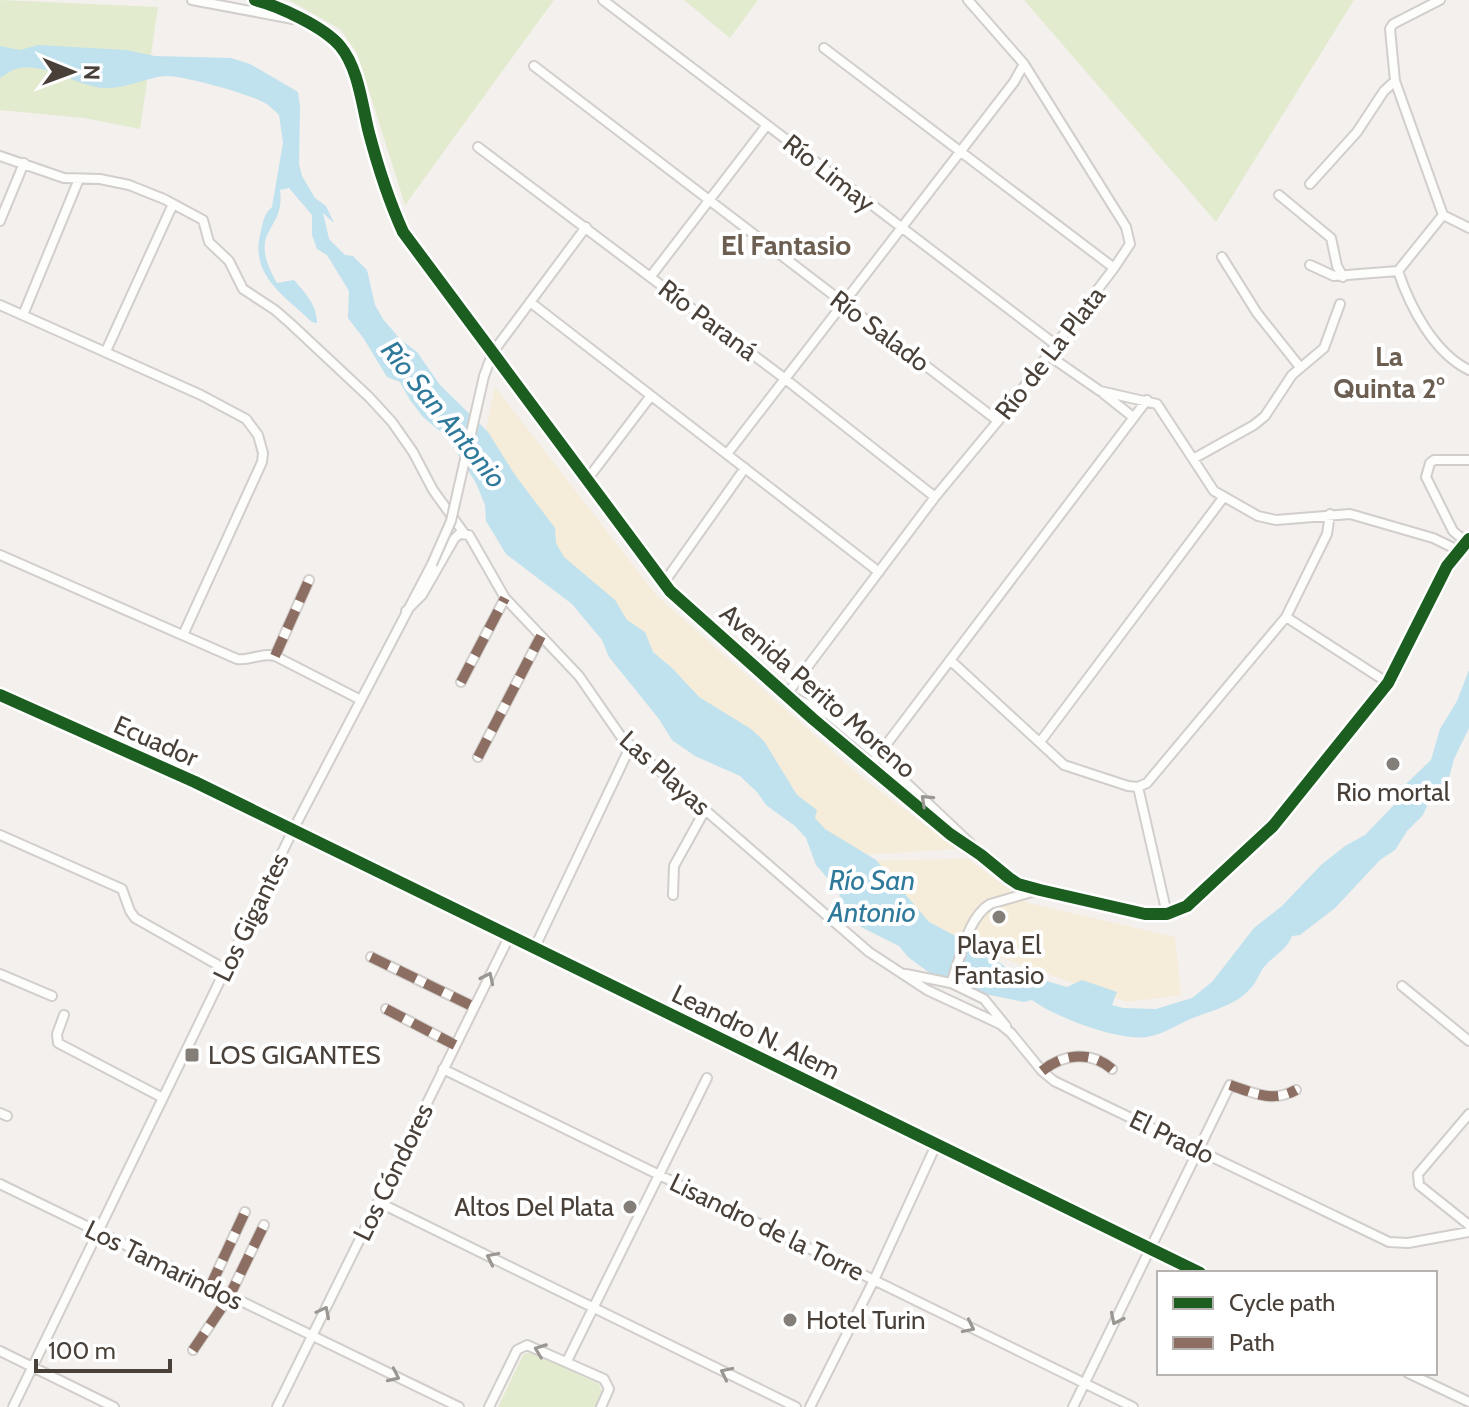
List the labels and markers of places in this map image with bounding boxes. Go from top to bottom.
marker: Rio mortal [1384,755,1402,773]
place label: Rio mortal [1336,776,1450,808]
marker: Playa El Fantasio [990,908,1008,926]
place label: Playa El Fantasio [954,929,1044,991]
place label: LOS GIGANTES [208,1039,381,1071]
marker: LOS GIGANTES [183,1046,201,1064]
place label: Altos Del Plata [454,1191,615,1223]
marker: Altos Del Plata [621,1198,639,1216]
place label: Hotel Turin [806,1304,926,1336]
marker: Hotel Turin [781,1311,799,1329]

